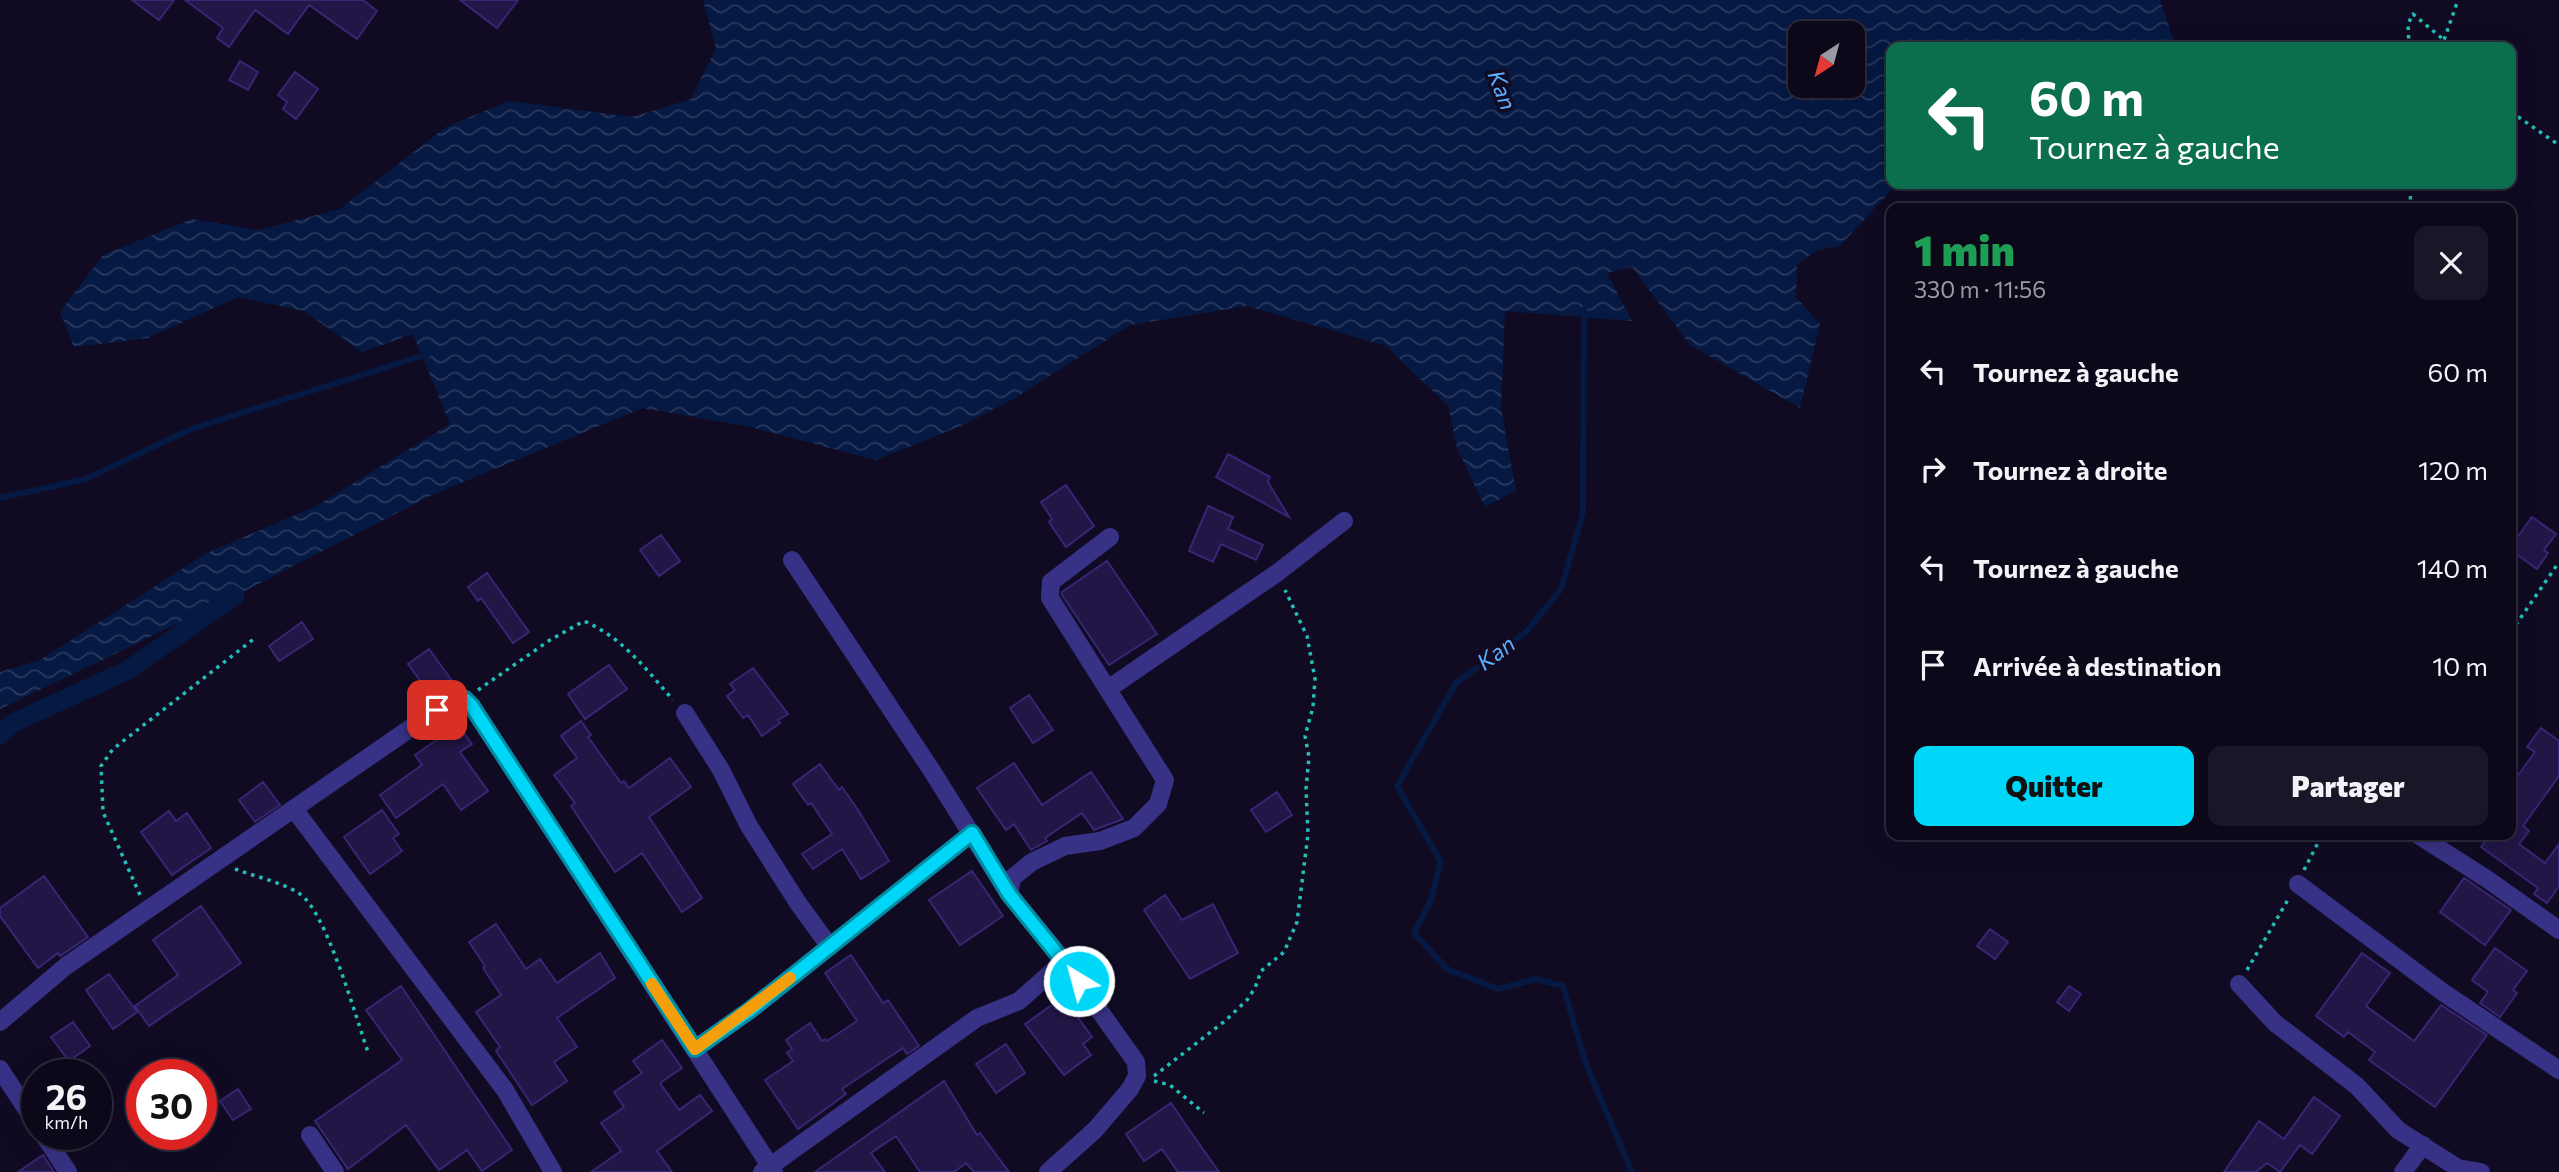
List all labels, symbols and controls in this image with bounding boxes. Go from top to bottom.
north arrow [1788,21,1866,98]
map controls [1788,21,1865,98]
water label: Kan [1483,66,1523,114]
text: 60 m [2029,66,2144,126]
icon: left [1914,70,2005,161]
text: Tournez à gauche [2029,126,2280,166]
text: 1 min [1914,223,2015,275]
button: close [2414,226,2488,300]
text: 330 m · 11:56 [1914,275,2046,303]
icon: left [1914,352,1952,390]
text: Tournez à gauche [1973,356,2179,387]
text: 60 m [2428,356,2488,387]
icon: right [1914,450,1952,488]
text: Tournez à droite [1973,454,2168,485]
text: 120 m [2418,454,2488,485]
icon: left [1914,548,1952,586]
text: Tournez à gauche [1973,552,2179,583]
text: 140 m [2417,552,2488,583]
water label: Kan [1471,629,1520,675]
icon: arrive [1914,646,1952,684]
text: Arrivée à destination [1973,650,2221,681]
text: 10 m [2432,650,2488,681]
pin [407,680,467,740]
icon: arrive [418,691,456,729]
button: Quitter [1914,746,2194,826]
button: Partager [2208,746,2488,826]
position arrow [1042,944,1116,1018]
speed limit sign: 30 [126,1059,217,1150]
text: 26 [46,1074,87,1117]
text: km/h [45,1111,88,1133]

